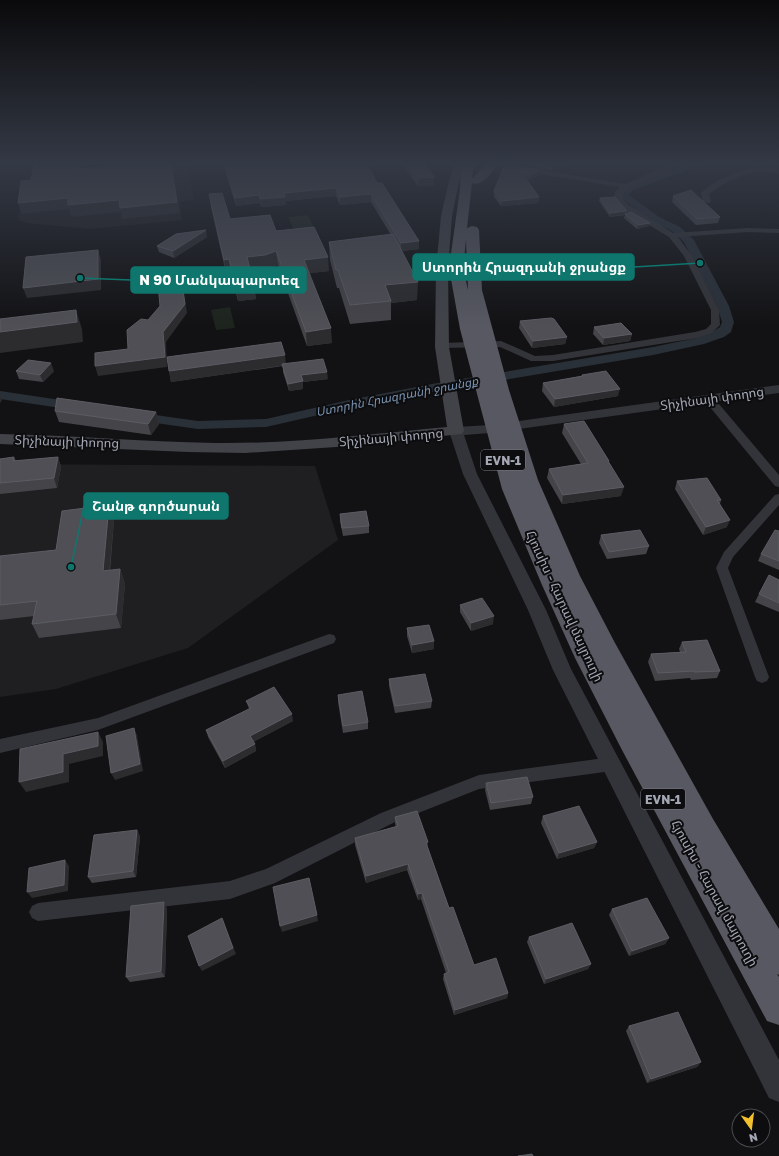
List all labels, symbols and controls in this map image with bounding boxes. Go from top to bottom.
callout: Ստորին Հրազդանի ջրանցք [413,254,634,280]
text: Ստորին Հրազդանի ջրանցք [422,258,626,275]
callout: N 90 Մանկապարտեզ [131,267,306,293]
text: N 90 Մանկապարտեզ [139,271,300,288]
water label: Ստորին Հրազդանի ջրանցք [315,373,480,419]
street label: Տիչինայի փողոց [659,383,765,413]
street label: Տիչինայի փողոց [338,424,444,450]
street label: Տիչինայի փողոց [15,431,119,451]
road number: EVN-1 [481,450,525,470]
callout: Շանթ գործարան [84,493,228,519]
text: Շանթ գործարան [92,497,220,514]
street label: Հյուսիս - Հարավ մայրուղի [523,528,607,684]
road number: EVN-1 [641,789,685,809]
street label: Հյուսիս - Հարավ մայրուղի [668,817,762,969]
north arrow [731,1108,771,1148]
text: N [748,1131,759,1146]

